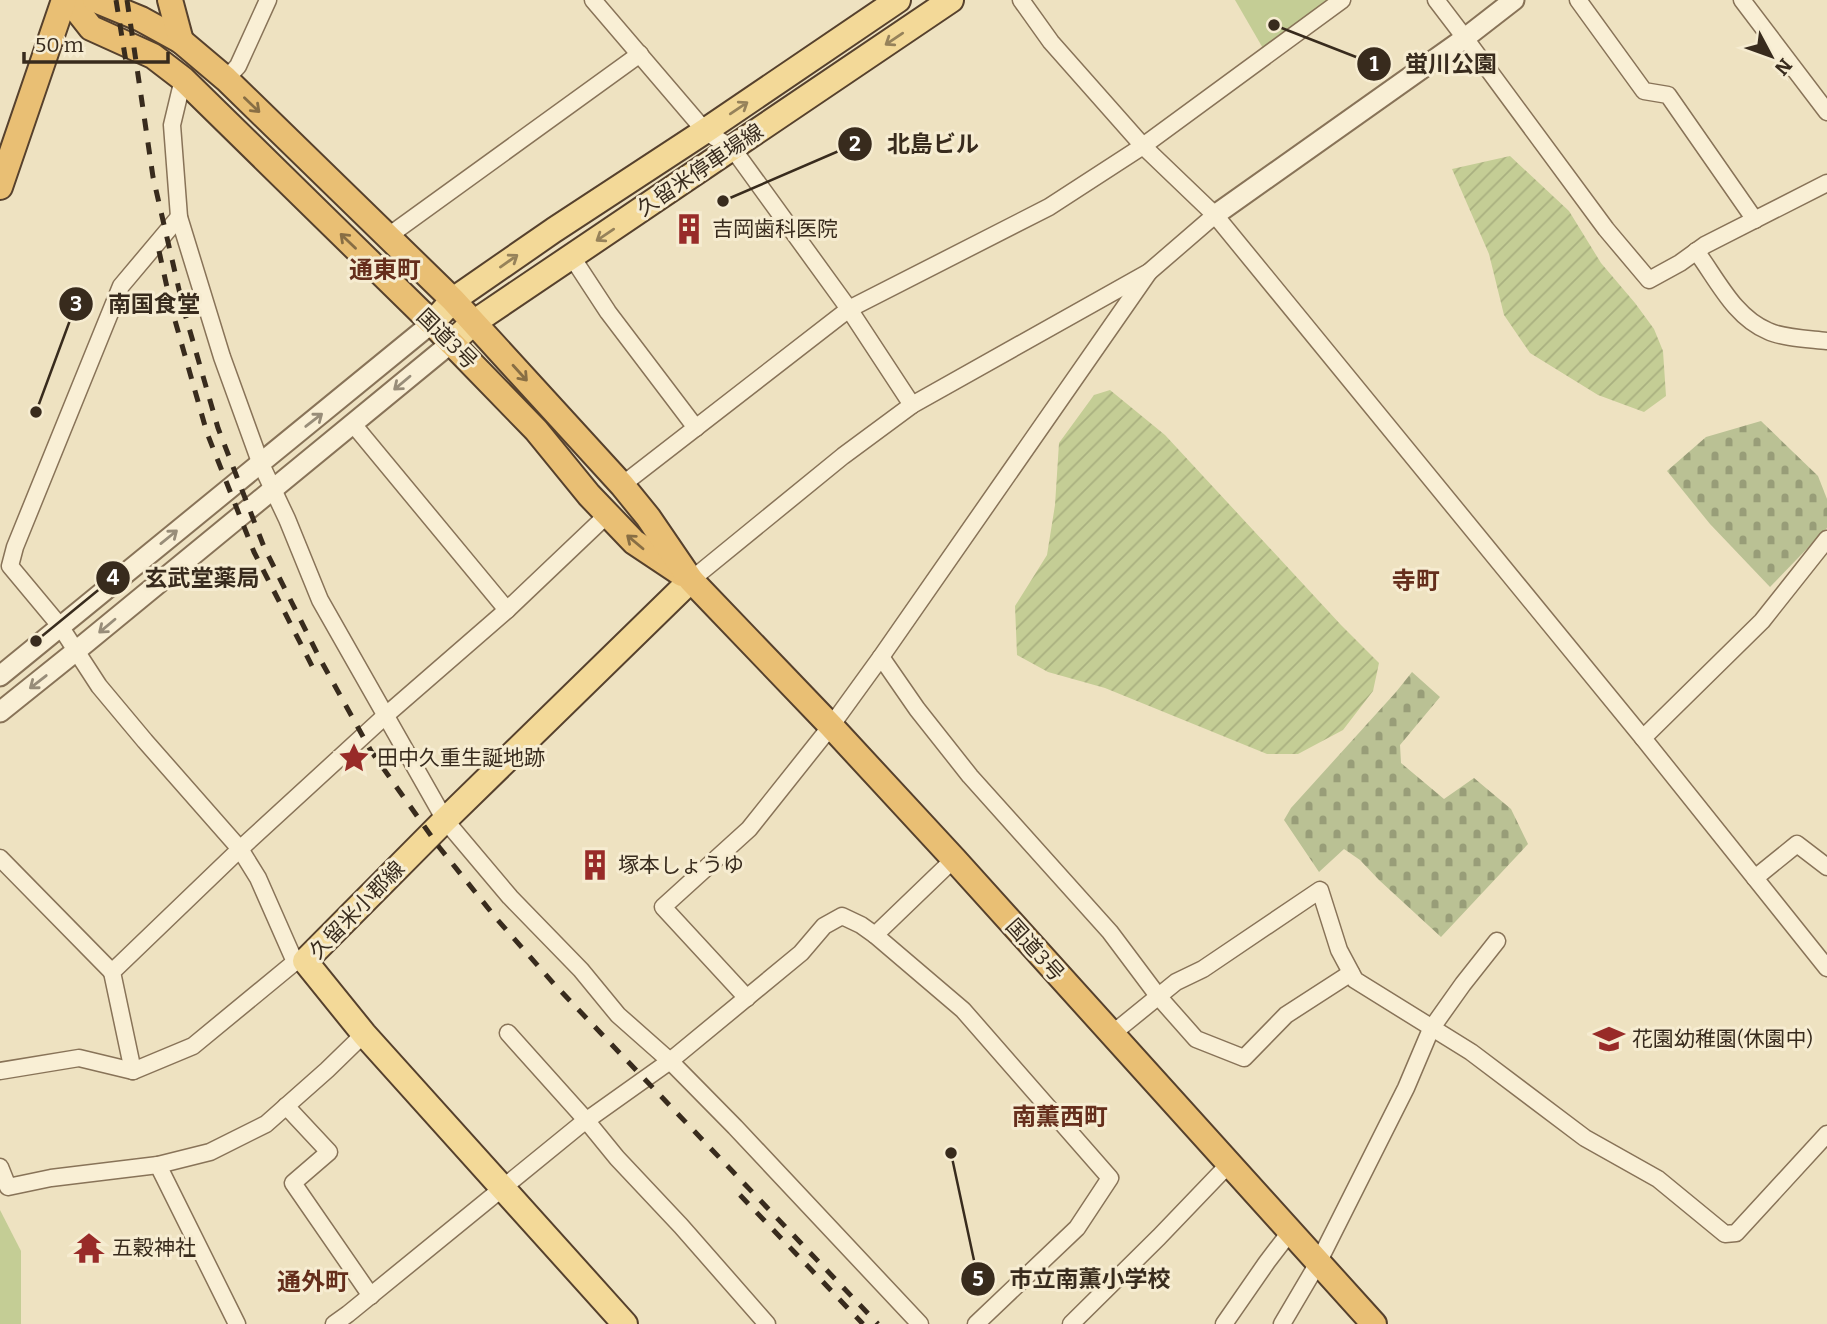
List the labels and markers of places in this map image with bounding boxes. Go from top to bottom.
callout: 蛍川公園 [1356,42,1511,86]
callout: 北島ビル [838,122,993,166]
building icon: 吉岡歯科医院 [672,212,706,246]
place label: 吉岡歯科医院 [712,216,838,242]
callout: 南国食堂 [59,282,214,326]
callout: 玄武堂薬局 [95,556,273,600]
place icon: 田中久重生誕地跡 [337,741,371,775]
place label: 田中久重生誕地跡 [377,745,545,771]
building icon: 塚本しょうゆ [578,848,612,882]
place label: 塚本しょうゆ [618,852,744,878]
school or university icon: 花園幼稚園(休園中) [1592,1022,1626,1056]
place label: 花園幼稚園(休園中) [1632,1026,1813,1052]
temple icon: 五穀神社 [72,1231,106,1265]
place label: 五穀神社 [112,1235,196,1261]
callout: 市立南薫小学校 [961,1257,1185,1301]

